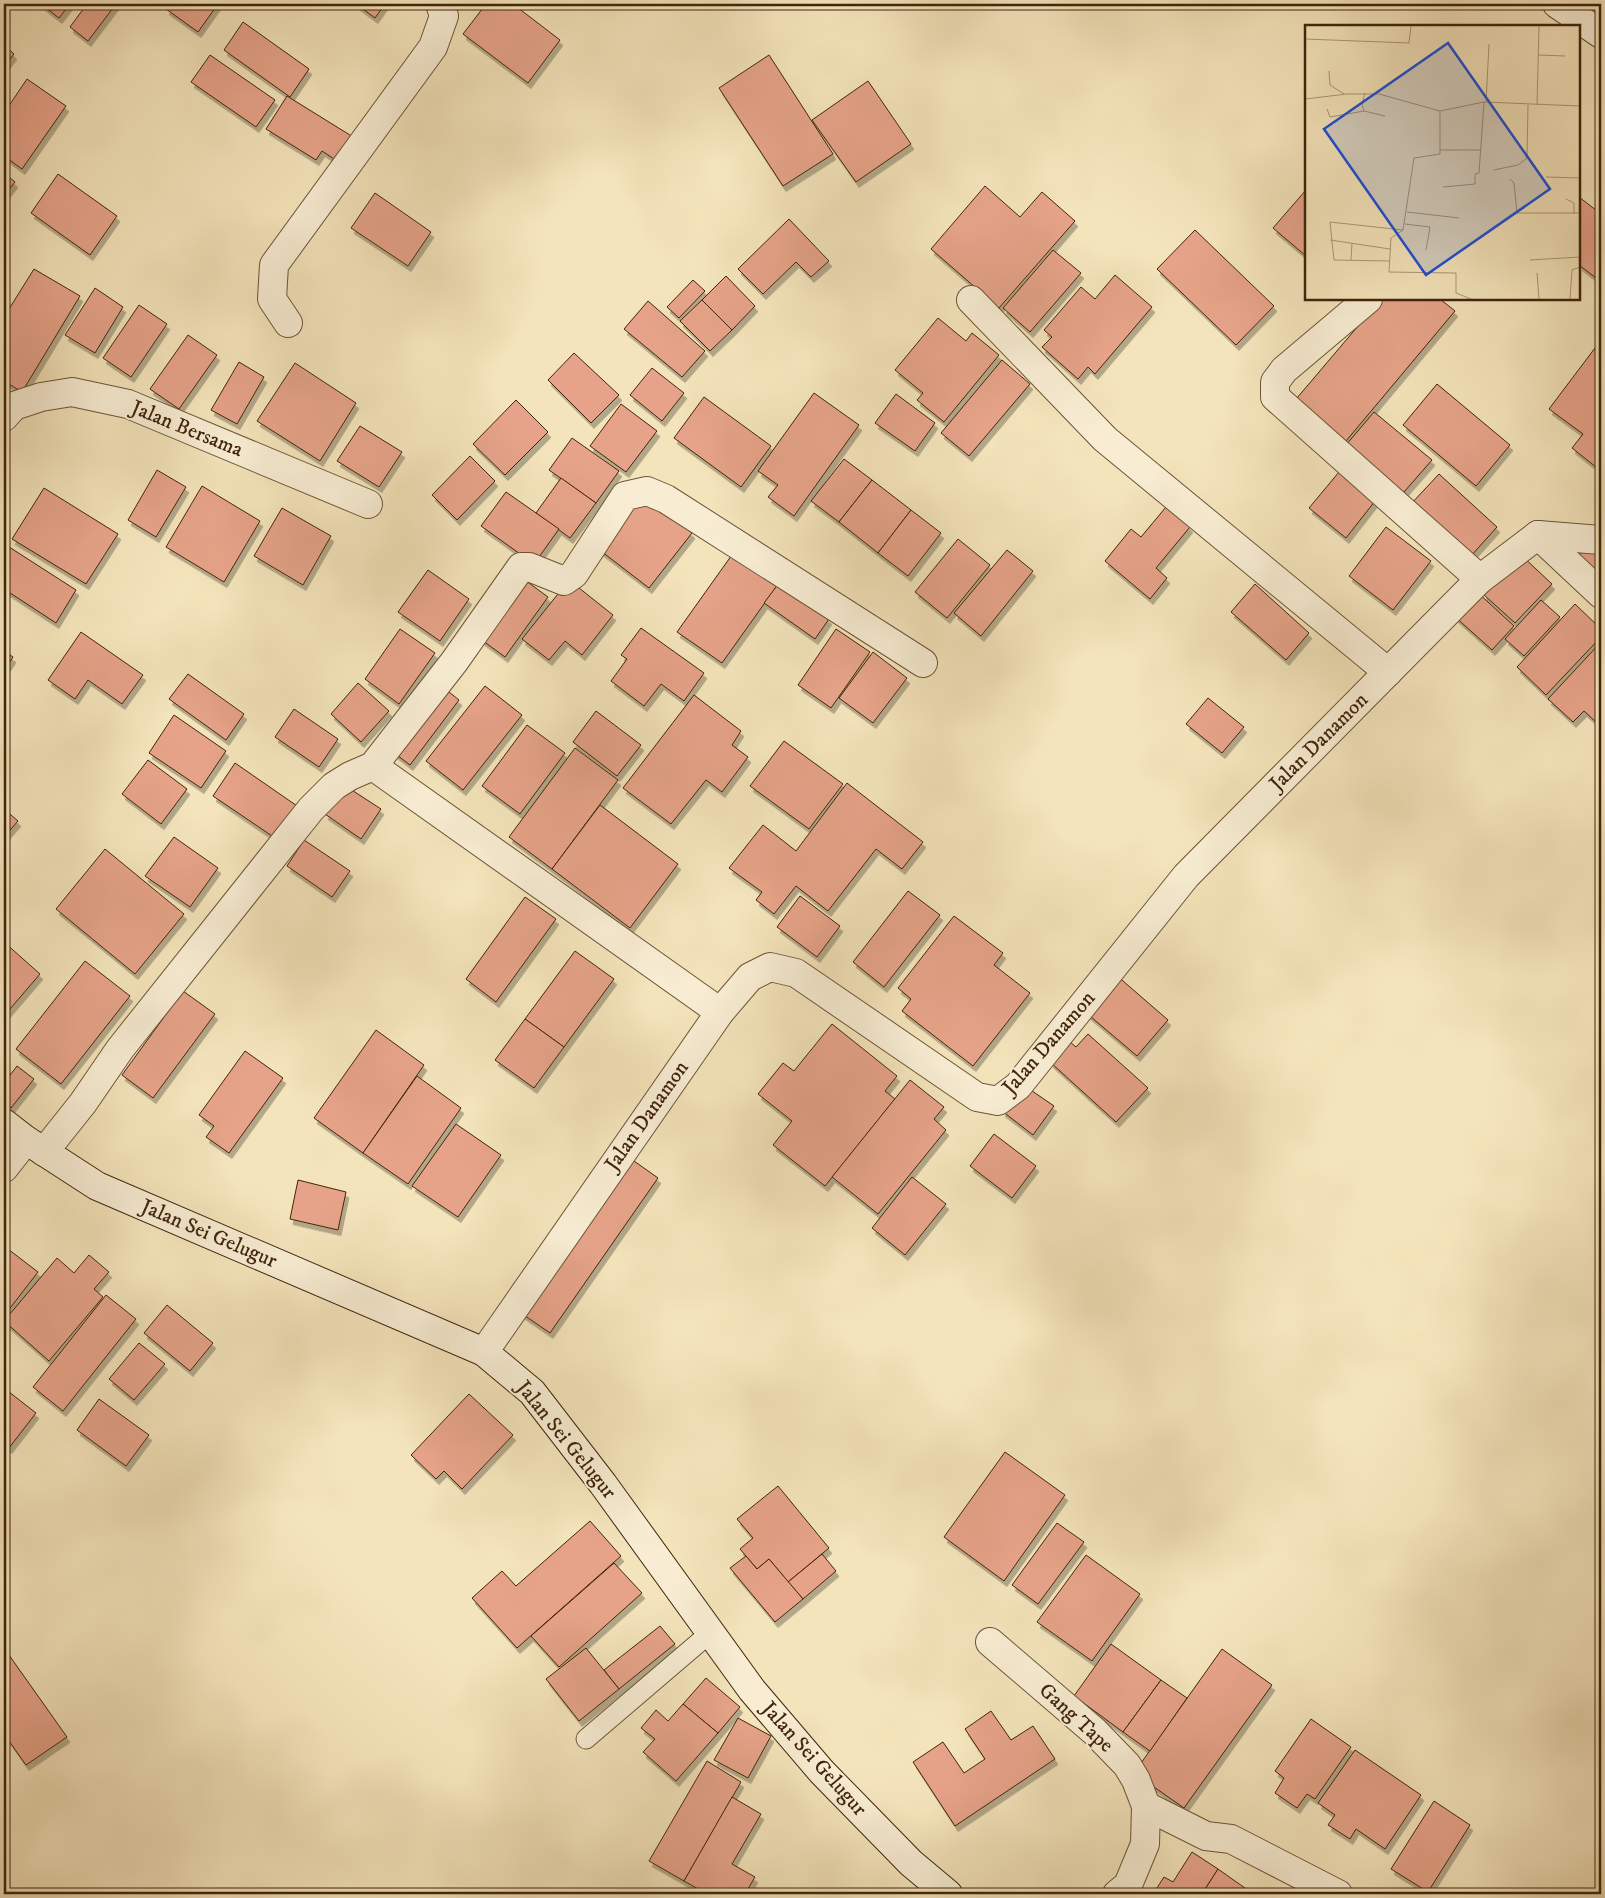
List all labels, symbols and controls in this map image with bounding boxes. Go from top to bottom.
inset map [1305,25,1580,300]
street label: Jalan Bersama [126,394,247,463]
street label: Jalan Danamon [1263,687,1374,798]
street label: Jalan Danamon [996,986,1101,1102]
street label: Jalan Danamon [598,1056,695,1178]
street label: Jalan Sei Gelugur [135,1193,281,1274]
street label: Jalan Sei Gelugur [509,1374,622,1505]
street label: Gang Tape [1033,1678,1119,1758]
street label: Jalan Sei Gelugur [754,1695,872,1822]

